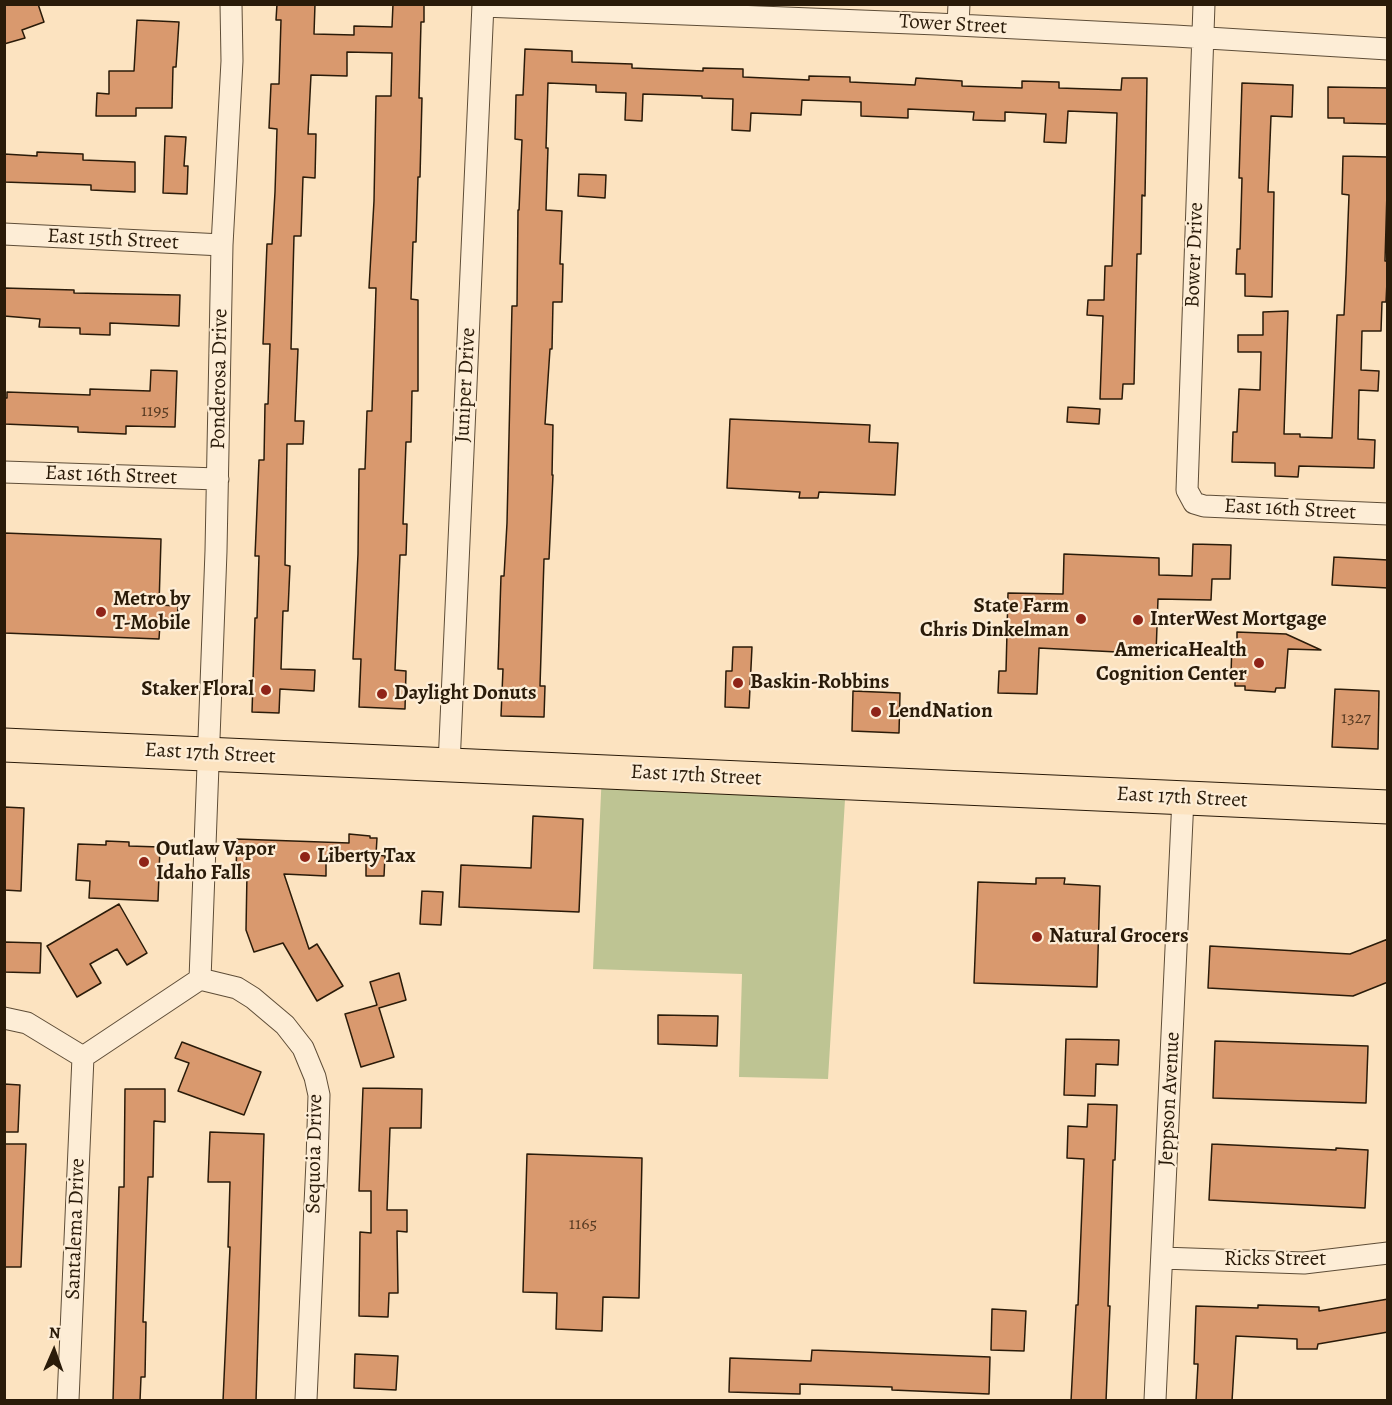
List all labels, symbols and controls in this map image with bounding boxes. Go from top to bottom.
street label: Tower Street [898,10,1008,40]
street label: Bower Drive [1181,202,1209,308]
street label: East 15th Street [47,224,179,256]
street label: Ponderosa Drive [206,308,234,450]
street label: Juniper Drive [450,327,482,443]
house number: 1195 [141,401,169,423]
street label: East 16th Street [45,461,177,491]
street label: East 16th Street [1223,494,1357,526]
place label: Metro by T-Mobile [113,587,191,637]
place label: State Farm Chris Dinkelman [920,594,1069,644]
marker: Metro by T-Mobile [94,605,108,619]
place label: InterWest Mortgage [1150,607,1327,633]
marker: State Farm Chris Dinkelman [1074,612,1088,626]
marker: InterWest Mortgage [1131,613,1145,627]
place label: AmericaHealth Cognition Center [1096,638,1247,688]
marker: AmericaHealth Cognition Center [1252,656,1266,670]
place label: Baskin-Robbins [750,670,889,696]
marker: Baskin-Robbins [731,676,745,690]
place label: Staker Floral [141,677,254,703]
place label: Daylight Donuts [394,681,537,707]
marker: Staker Floral [259,683,273,697]
marker: Daylight Donuts [375,687,389,701]
place label: LendNation [888,699,993,725]
marker: LendNation [869,705,883,719]
house number: 1327 [1341,708,1371,730]
street label: East 17th Street [144,738,276,770]
street label: East 17th Street [630,760,762,792]
street label: East 17th Street [1116,782,1248,814]
place label: Outlaw Vapor Idaho Falls [156,837,276,887]
place label: Liberty Tax [317,844,415,870]
marker: Liberty Tax [298,850,312,864]
marker: Outlaw Vapor Idaho Falls [137,855,151,869]
place label: Natural Grocers [1049,924,1188,950]
marker: Natural Grocers [1030,930,1044,944]
street label: Jeppson Avenue [1154,1031,1186,1167]
street label: Sequoia Drive [301,1094,329,1214]
street label: Santalema Drive [61,1158,91,1300]
house number: 1165 [569,1214,597,1236]
street label: Ricks Street [1224,1247,1326,1273]
north arrow [24,1321,84,1381]
text: N [48,1322,61,1344]

